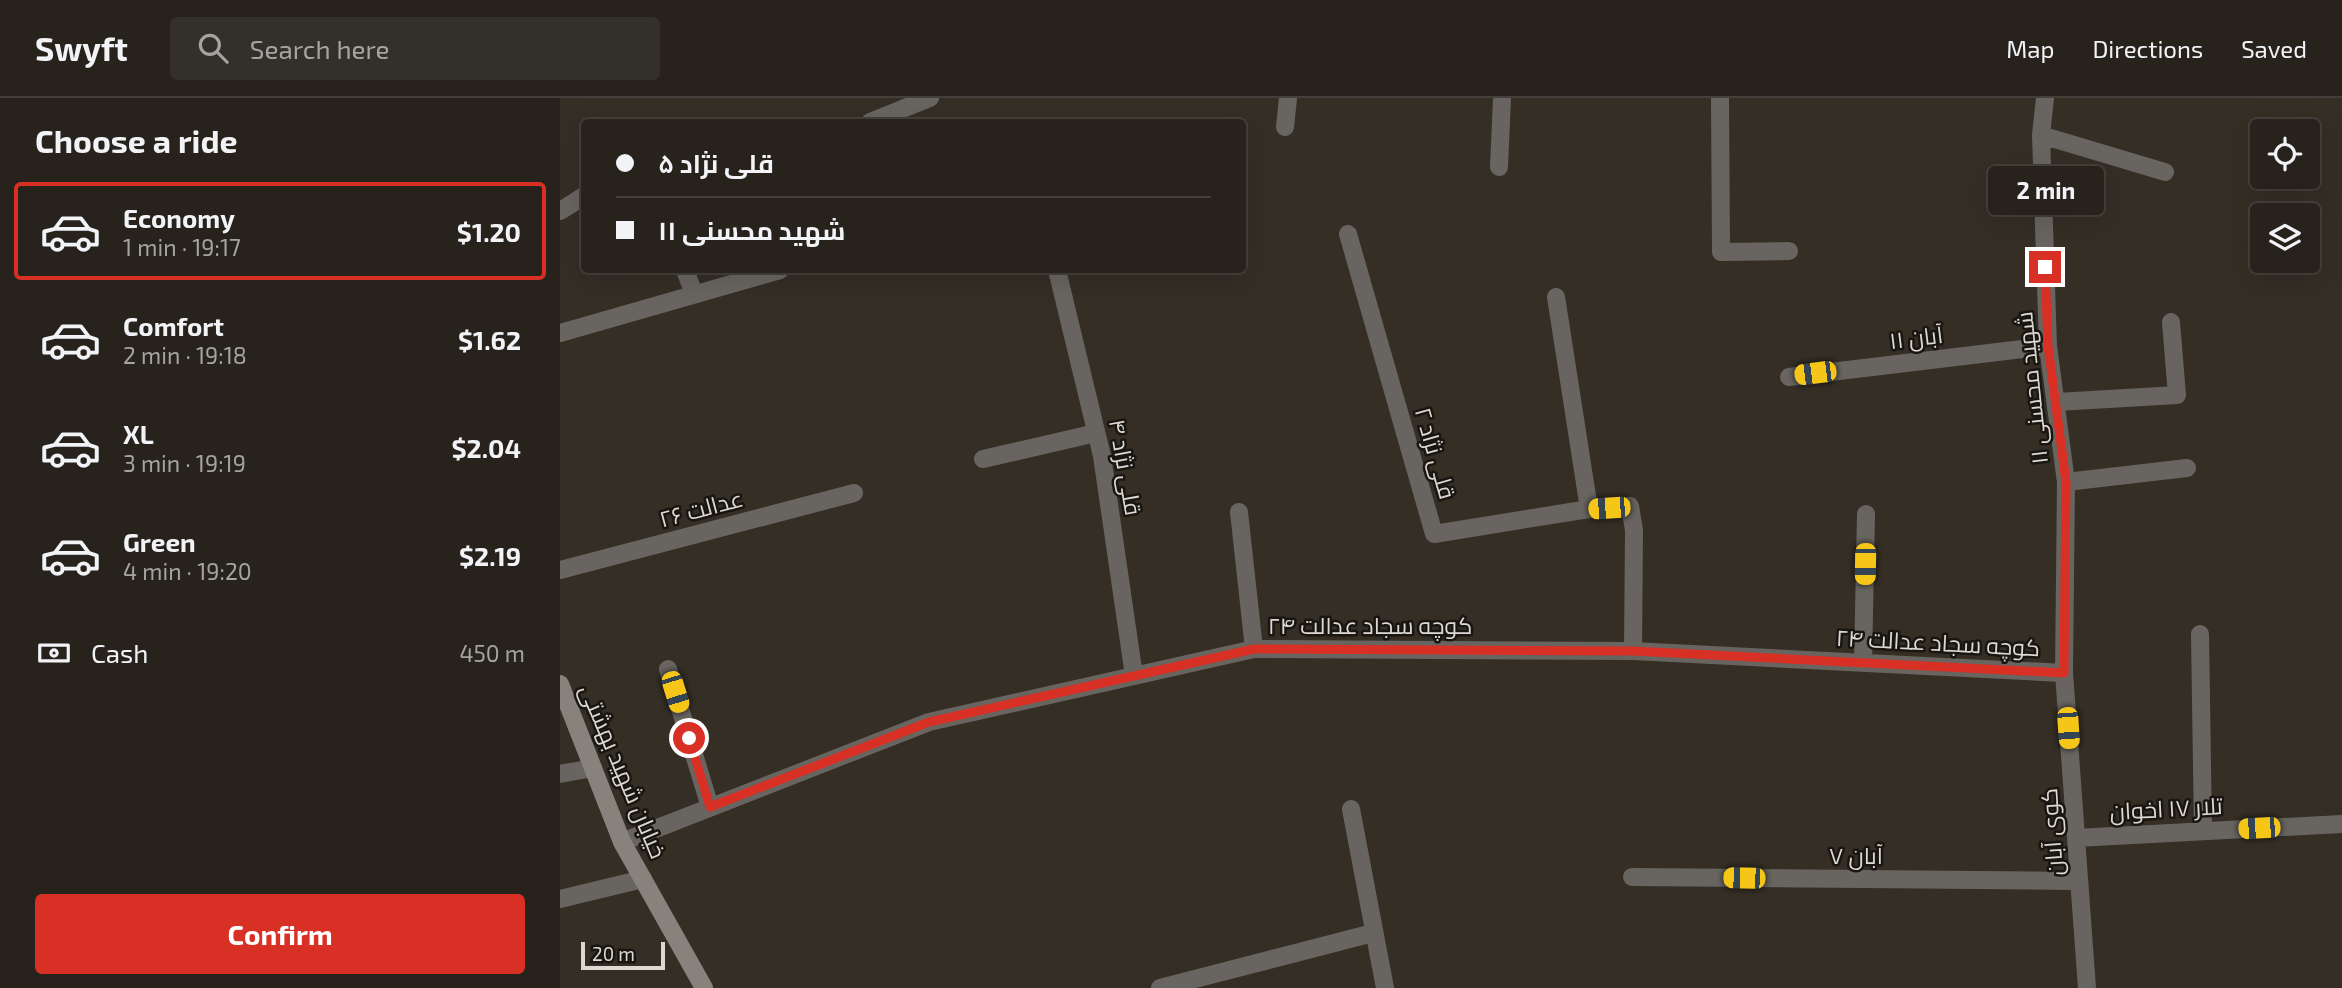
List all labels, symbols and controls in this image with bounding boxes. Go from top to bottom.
search box [170,17,660,80]
text: Swyft [35,28,128,68]
icon: search [194,29,232,67]
text: Search here [250,33,390,64]
text: Map [2006,34,2054,63]
text: Directions [2092,34,2203,63]
text: Saved [2241,34,2307,63]
map controls [2250,119,2320,273]
button: locate [2250,119,2320,189]
text: Choose a ride [35,121,238,159]
text: قلی نژاد ۵ [658,147,774,178]
callout: 2 min [1987,166,2103,214]
text: 2 min [2017,176,2075,204]
icon: car [39,200,102,263]
text: Economy [123,202,235,233]
button: layers [2250,203,2320,273]
text: شهید محسنی ۱۱ [658,214,845,245]
text: $1.20 [457,216,521,247]
text: 1 min · 19:17 [123,233,241,261]
route end [2029,251,2061,283]
icon: car [39,308,102,371]
text: Comfort [123,310,224,341]
street label: شهید محسنی ۱۱ [2009,310,2054,466]
street label: آبان ۱۱ [1888,320,1945,355]
text: $1.62 [458,324,521,355]
text: 2 min · 19:18 [123,341,247,369]
car [1793,360,1838,386]
street label: قلی نژاد ۲ [1409,404,1462,502]
icon: car [39,416,102,479]
street label: قلی نژاد ۴ [1103,417,1148,517]
text: XL [123,418,154,449]
text: $2.04 [452,432,521,463]
text: 3 min · 19:19 [123,449,246,477]
street label: عدالت ۲۶ [656,483,746,533]
car [1588,496,1631,520]
icon: car [39,524,102,587]
text: Green [123,526,196,557]
text: $2.19 [459,540,521,571]
car [1855,543,1876,585]
text: 4 min · 19:20 [123,557,252,585]
street label: کوچه سجاد عدالت ۲۴ [1268,611,1472,641]
street label: کوچه سجاد عدالت ۲۴ [1835,623,2041,663]
icon: cash [35,634,73,672]
text: Cash [91,637,148,668]
text: 450 m [459,639,525,667]
car [659,669,692,715]
street label: خیابان شهید بهشتی [574,680,673,863]
car [2057,706,2080,750]
route start [673,722,705,754]
street label: کوی آبان [2034,787,2069,877]
street label: تلار ۱۷ اخوان [2109,791,2223,826]
car [2238,816,2281,840]
street label: آبان ۷ [1829,841,1883,870]
car [1723,867,1766,889]
button: Confirm [35,894,525,974]
scale bar [581,939,665,971]
text: 20 m [592,942,635,965]

